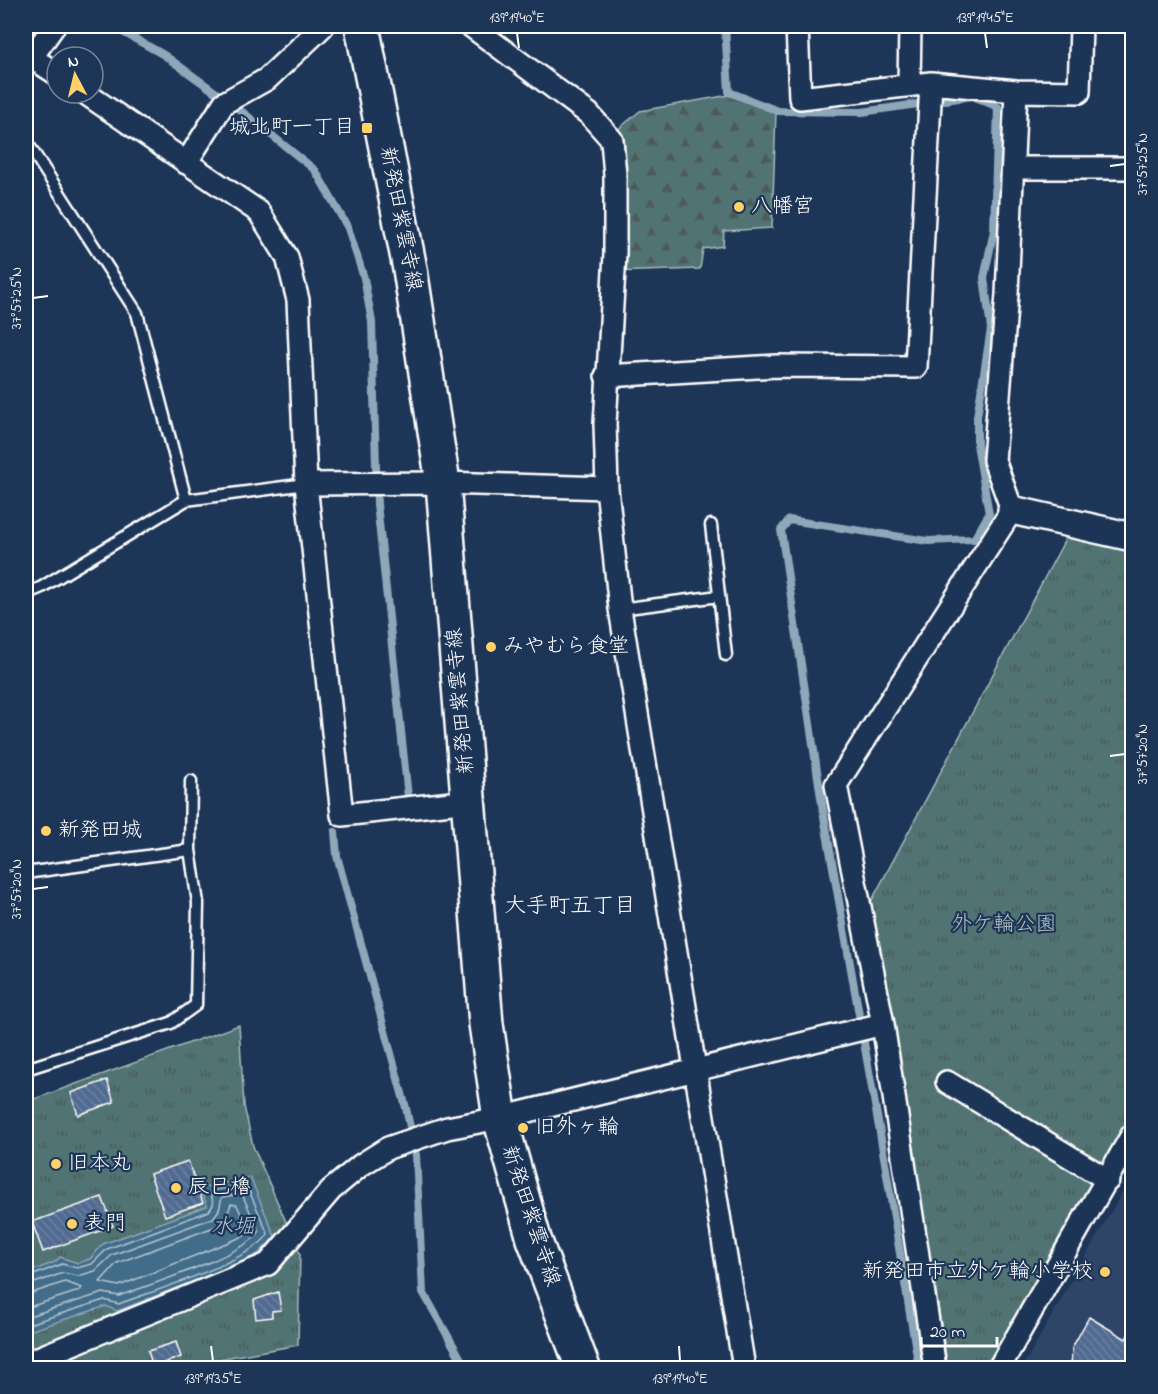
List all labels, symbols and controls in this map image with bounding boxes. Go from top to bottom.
text: 139°19'40"E [489,7,545,29]
text: 139°19'45"E [956,7,1014,29]
north arrow [45,45,105,105]
text: N [67,50,80,75]
place label: 城北町一丁目 [229,113,355,143]
marker: 城北町一丁目 [360,121,374,135]
text: 37°57'25"N [1132,133,1154,195]
street label: 新発田紫雲寺線 [371,144,429,294]
place label: 八幡宮 [751,192,814,222]
marker: 八幡宮 [732,200,746,214]
text: 37°57'25"N [6,267,28,329]
street label: 新発田紫雲寺線 [440,626,482,776]
place label: みやむら食堂 [503,632,629,662]
marker: みやむら食堂 [484,640,498,654]
text: 37°57'20"N [1132,724,1154,784]
place label: 新発田城 [58,816,142,846]
marker: 新発田城 [39,824,53,838]
text: 37°57'20"N [6,859,28,919]
district label: 大手町五丁目 [504,891,636,923]
park label: 外ケ輪公園 [952,910,1057,940]
place label: 旧外ヶ輪 [535,1113,619,1143]
marker: 旧外ヶ輪 [516,1121,530,1135]
street label: 新発田紫雲寺線 [493,1141,567,1291]
place label: 旧本丸 [68,1149,131,1179]
marker: 旧本丸 [49,1157,63,1171]
place label: 辰巳櫓 [188,1173,251,1203]
marker: 辰巳櫓 [169,1181,183,1195]
place label: 表門 [84,1209,126,1239]
water label: 水堀 [211,1212,257,1244]
marker: 表門 [65,1217,79,1231]
place label: 新発田市立外ケ輪小学校 [862,1257,1093,1287]
marker: 新発田市立外ケ輪小学校 [1098,1265,1112,1279]
scale bar [921,1310,998,1348]
text: 20 m [930,1320,965,1346]
text: 139°19'35"E [184,1368,242,1390]
text: 139°19'40"E [652,1368,708,1390]

